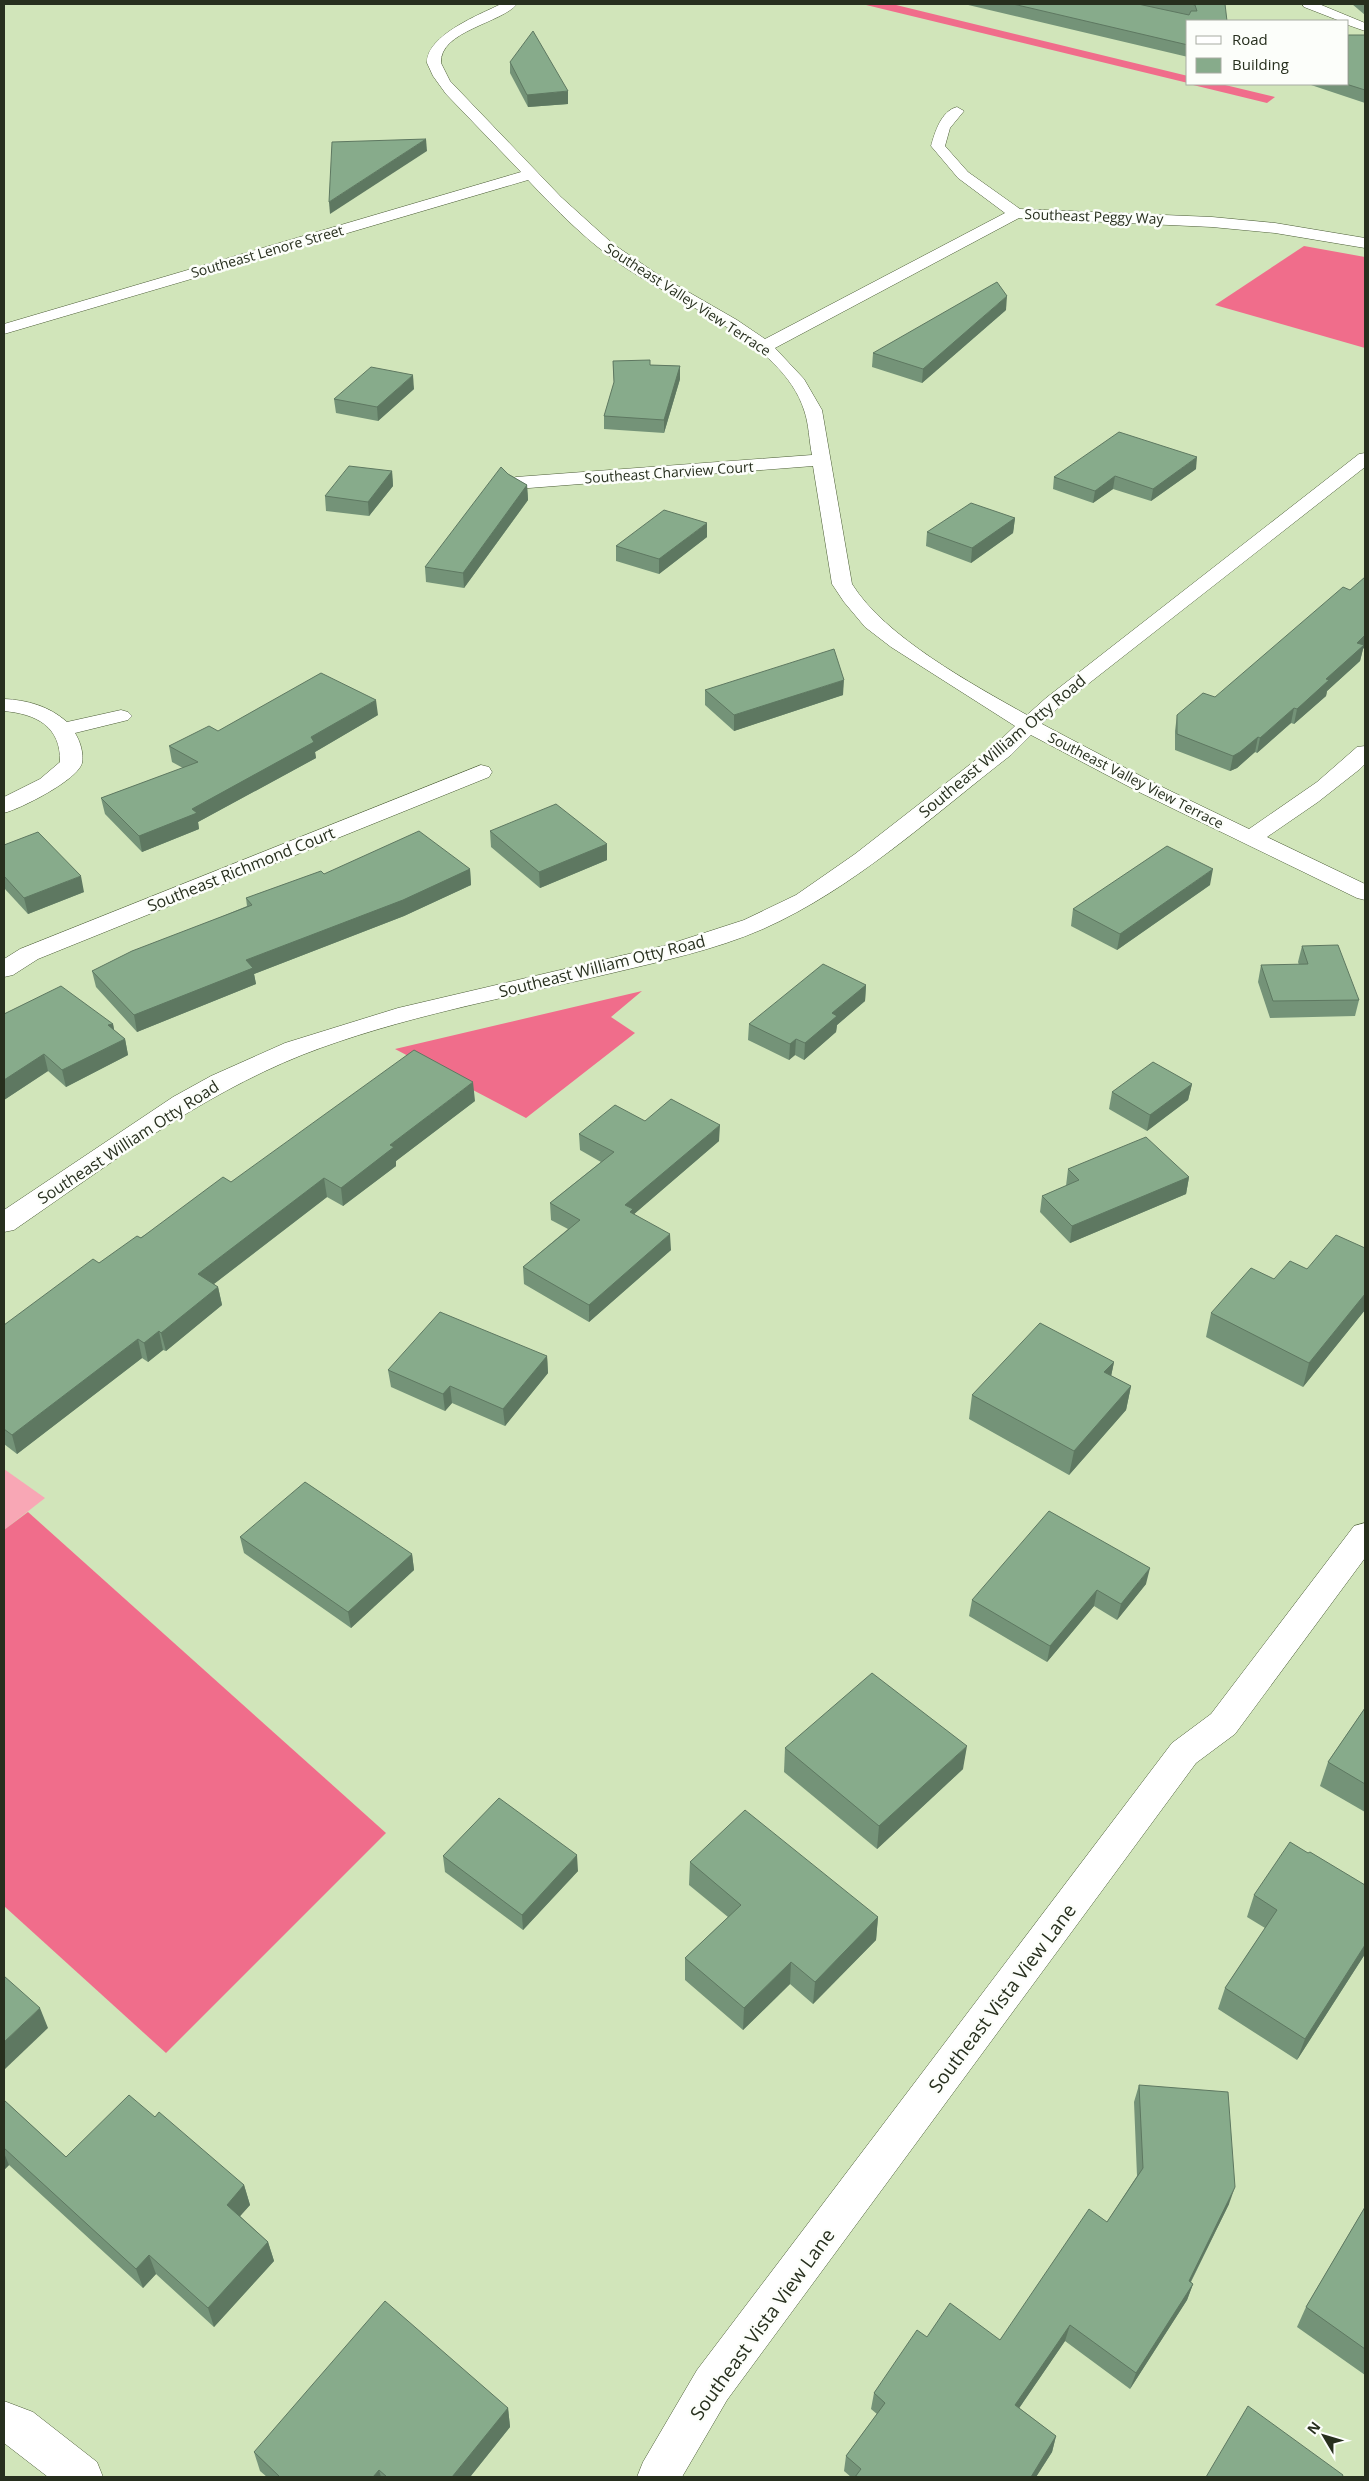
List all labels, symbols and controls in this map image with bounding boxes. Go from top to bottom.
legend [1186,20,1349,85]
text: Road [1232,29,1268,49]
text: Building [1232,54,1289,74]
street label: Southeast Peggy Way [1024,204,1165,228]
street label: Southeast Lenore Street [189,220,345,282]
street label: Southeast Valley View Terrace [601,238,775,360]
street label: Southeast Charview Court [584,457,754,487]
street label: Southeast William Otty Road [914,669,1090,823]
street label: Southeast Valley View Terrace [1045,727,1227,833]
street label: Southeast Richmond Court [144,821,338,917]
street label: Southeast William Otty Road [496,930,708,1002]
street label: Southeast William Otty Road [33,1075,223,1209]
street label: Southeast Vista View Lane [922,1898,1082,2098]
street label: Southeast Vista View Lane [684,2223,840,2425]
north arrow [1299,2411,1349,2461]
text: N [1302,2417,1324,2438]

